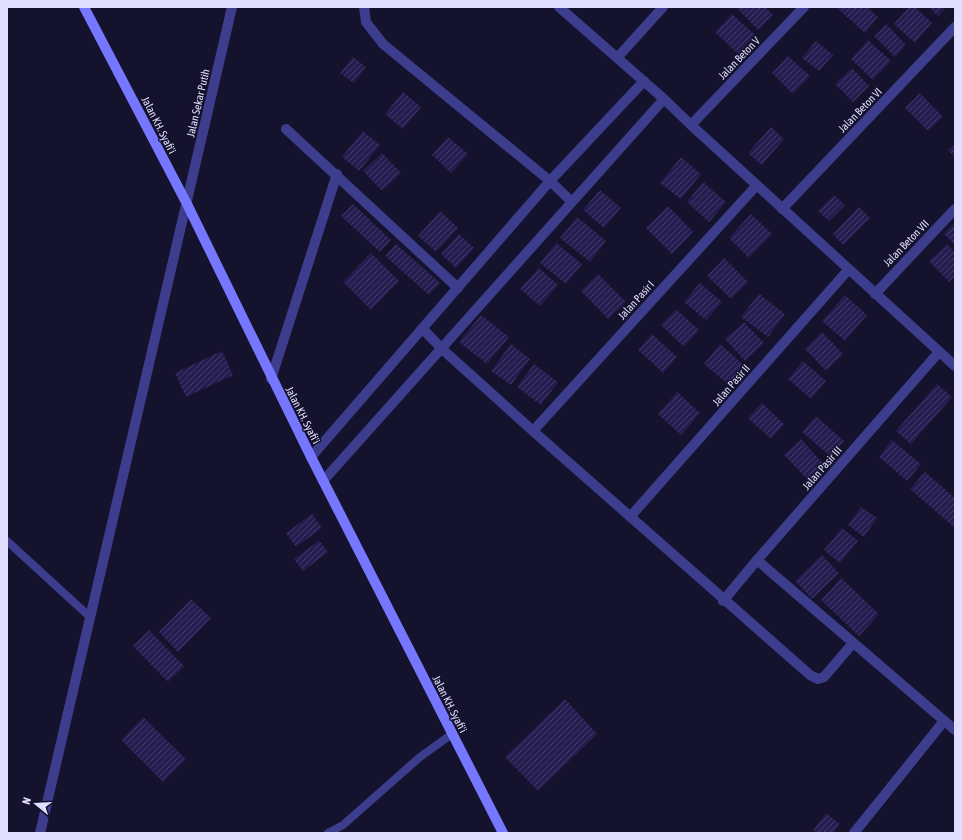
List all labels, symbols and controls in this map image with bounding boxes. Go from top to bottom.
street label: Jalan Beton V [716,34,763,82]
street label: Jalan Sekar Putih [184,68,212,138]
street label: Jalan Beton VI [836,85,884,135]
street label: Jalan KH. Syafi'i [139,94,179,156]
street label: Jalan Beton VII [881,217,931,269]
street label: Jalan Pasir I [616,278,656,322]
street label: Jalan Pasir II [710,362,752,408]
street label: Jalan KH. Syafi'i [283,384,323,446]
street label: Jalan Pasir III [800,444,844,492]
street label: Jalan KH. Syafi'i [430,673,470,735]
north arrow [16,784,56,824]
text: N [20,796,33,806]

